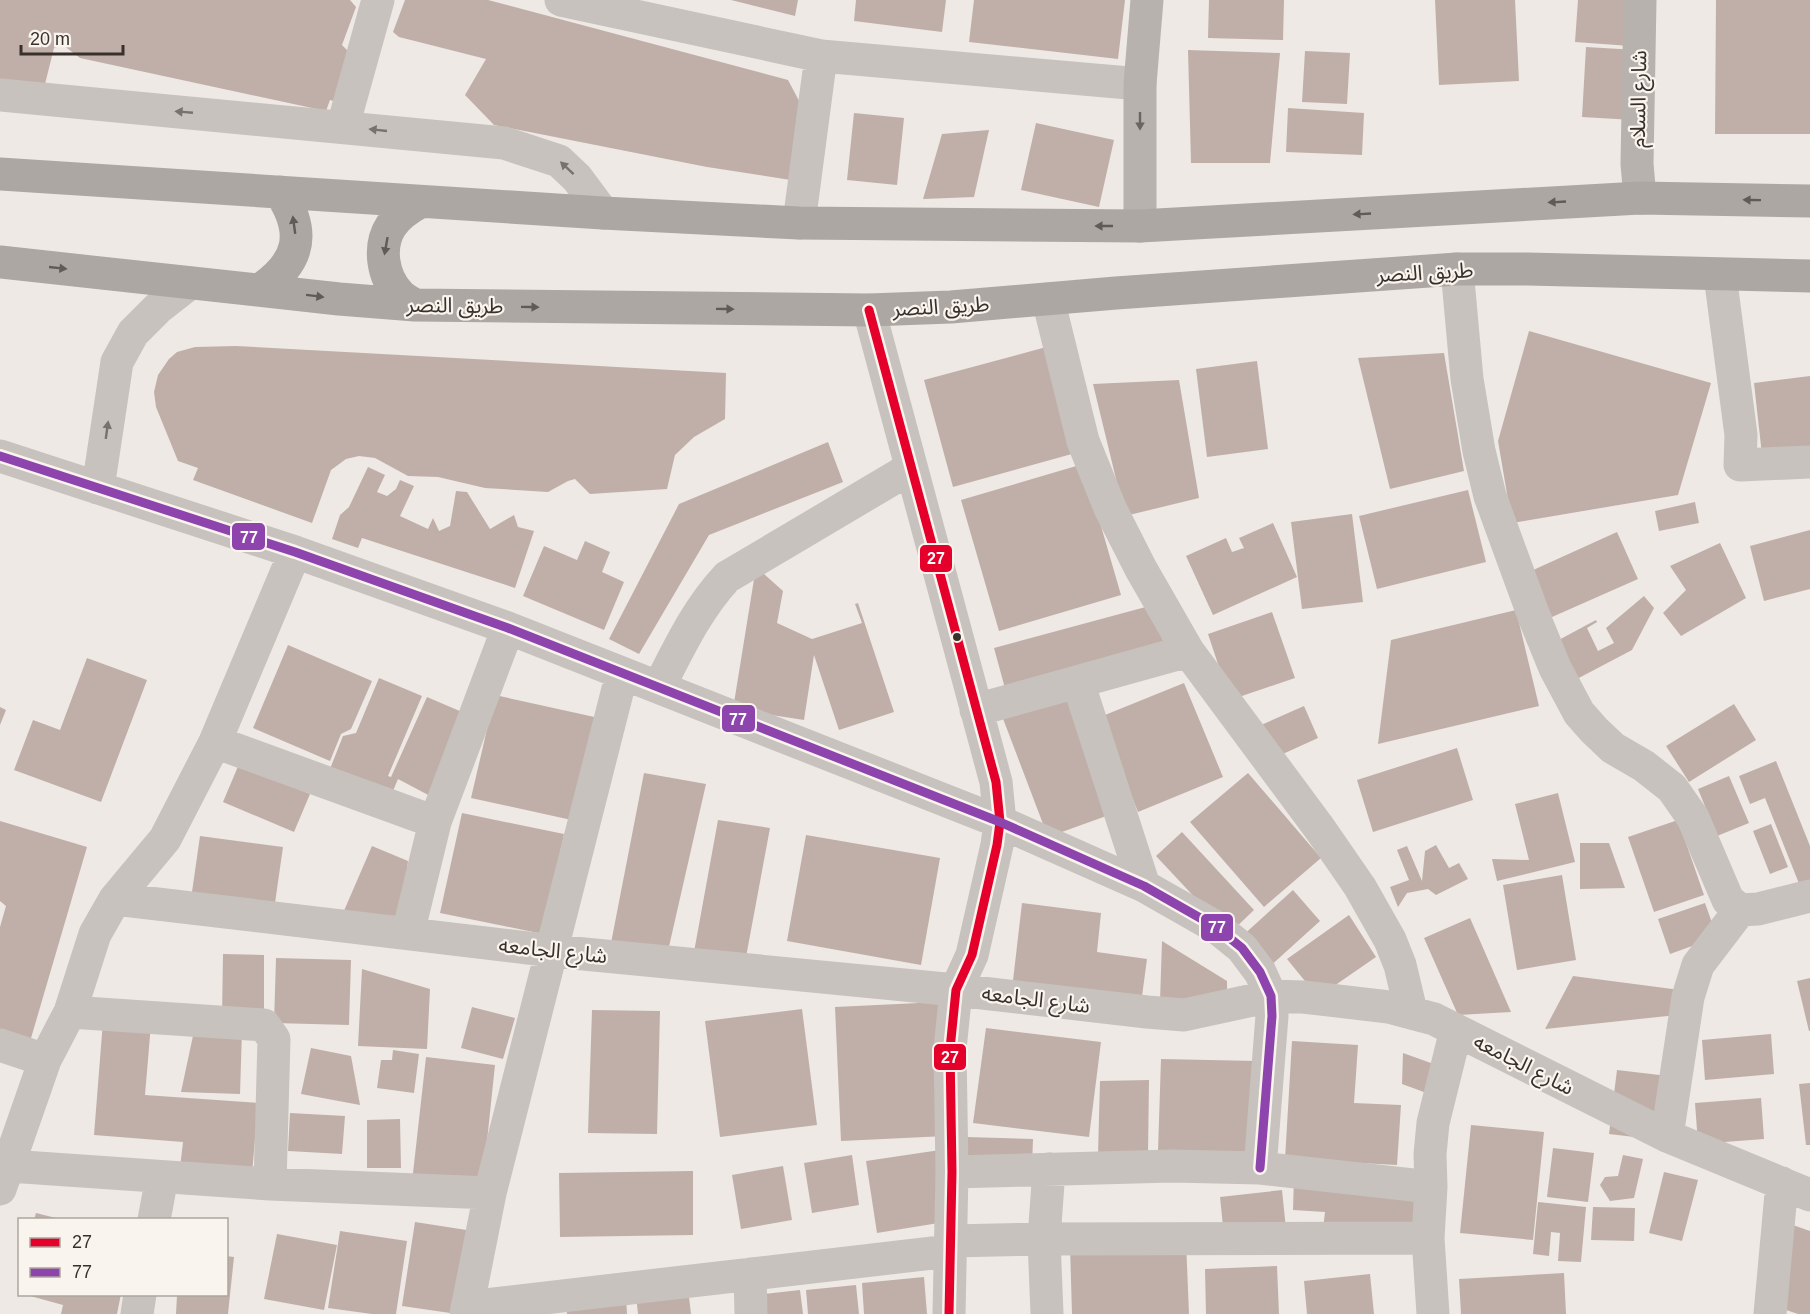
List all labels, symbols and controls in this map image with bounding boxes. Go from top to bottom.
scale bar [21,18,123,56]
text: 20 m [30,29,70,49]
street label: شارع السلام [1626,50,1655,148]
one-way arrow [174,107,193,117]
one-way arrow [1135,112,1145,131]
one-way arrow [369,125,388,135]
one-way arrow [559,161,574,175]
one-way arrow [1742,195,1761,205]
one-way arrow [1547,198,1566,207]
one-way arrow [1352,209,1371,218]
one-way arrow [290,215,299,234]
one-way arrow [1095,221,1114,231]
one-way arrow [381,236,390,255]
street label: طريق النصر [1375,258,1474,288]
one-way arrow [49,263,68,273]
one-way arrow [305,291,324,301]
street label: طريق النصر [891,292,990,322]
street label: طريق النصر [405,293,504,319]
one-way arrow [521,302,540,311]
one-way arrow [716,304,735,314]
one-way arrow [102,421,111,440]
line badge: 77 [231,522,266,551]
text: 77 [240,529,258,546]
line badge: 27 [919,544,953,573]
text: 27 [927,550,945,567]
unlabelled marker [951,631,963,643]
line badge: 77 [721,704,756,733]
text: 77 [729,711,747,728]
line badge: 77 [1200,913,1234,942]
text: 77 [1208,919,1226,936]
street label: شارع الجامعه [497,933,608,971]
street label: شارع الجامعه [980,981,1091,1021]
street label: شارع الجامعه [1468,1029,1578,1103]
line badge: 27 [933,1043,967,1071]
text: 27 [941,1049,959,1066]
legend [18,1218,228,1296]
text: 27 [72,1232,92,1252]
text: 77 [72,1262,92,1282]

